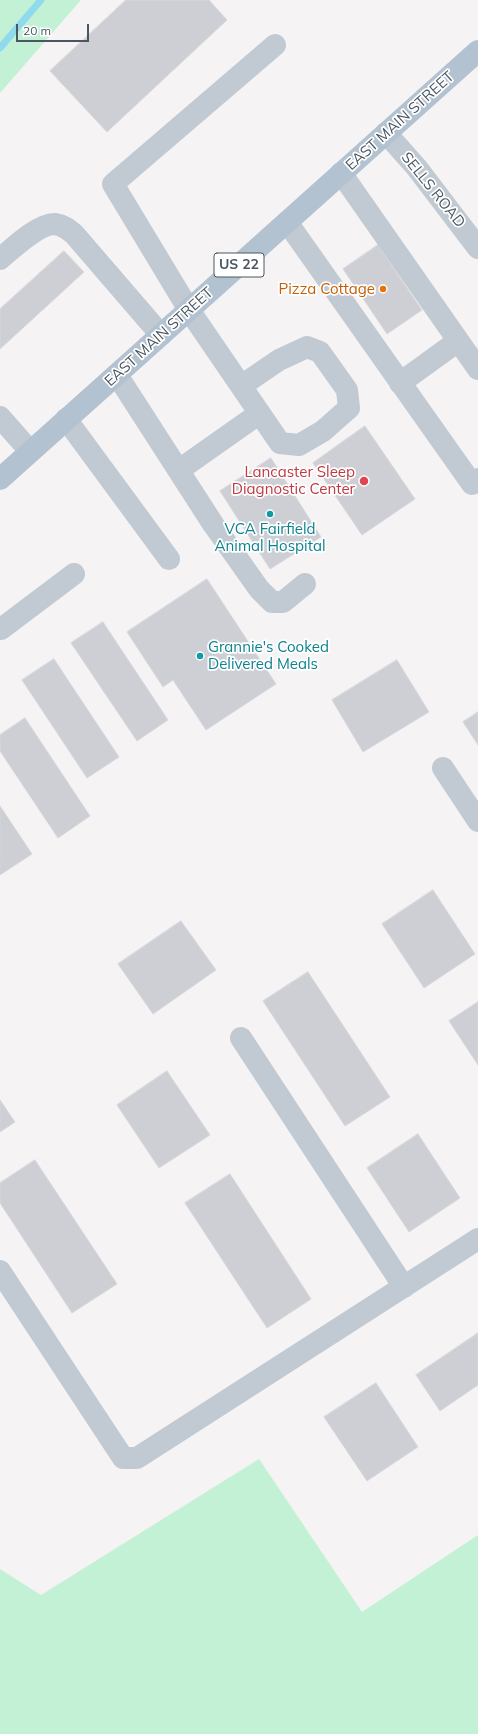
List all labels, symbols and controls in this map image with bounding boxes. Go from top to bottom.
scale bar [18,16,91,42]
text: 20 m [23,23,51,38]
street label: EAST MAIN STREET [342,68,458,174]
street label: SELLS ROAD [397,149,469,231]
road number: US 22 [214,253,264,277]
place label: Pizza Cottage [279,280,375,298]
street label: EAST MAIN STREET [101,284,217,390]
marker: Pizza Cottage [378,284,388,294]
place label: Lancaster Sleep Diagnostic Center [232,463,355,498]
marker: Lancaster Sleep Diagnostic Center [358,475,370,487]
marker: VCA Fairfield Animal Hospital [265,509,275,519]
place label: VCA Fairfield Animal Hospital [215,520,325,555]
place label: Grannie's Cooked Delivered Meals [208,638,329,673]
marker: Grannie's Cooked Delivered Meals [195,651,205,661]

